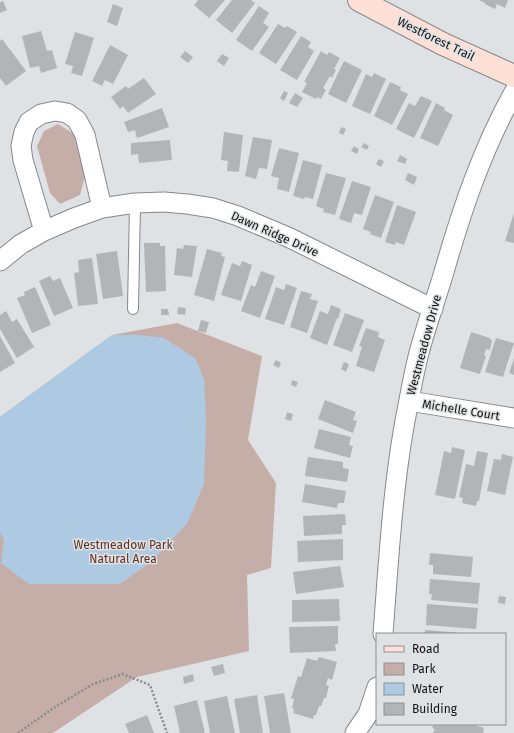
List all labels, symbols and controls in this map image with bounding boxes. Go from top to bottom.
street label: Westforest Trail [395,14,478,64]
street label: Dawn Ridge Drive [229,208,321,260]
street label: Westmeadow Drive [404,293,444,397]
street label: Michelle Court [421,397,501,423]
park label: Westmeadow Park Natural Area [73,538,173,566]
legend [376,633,506,725]
text: Road [412,642,440,656]
text: Park [412,662,436,676]
text: Water [412,682,444,696]
text: Building [412,702,458,716]

